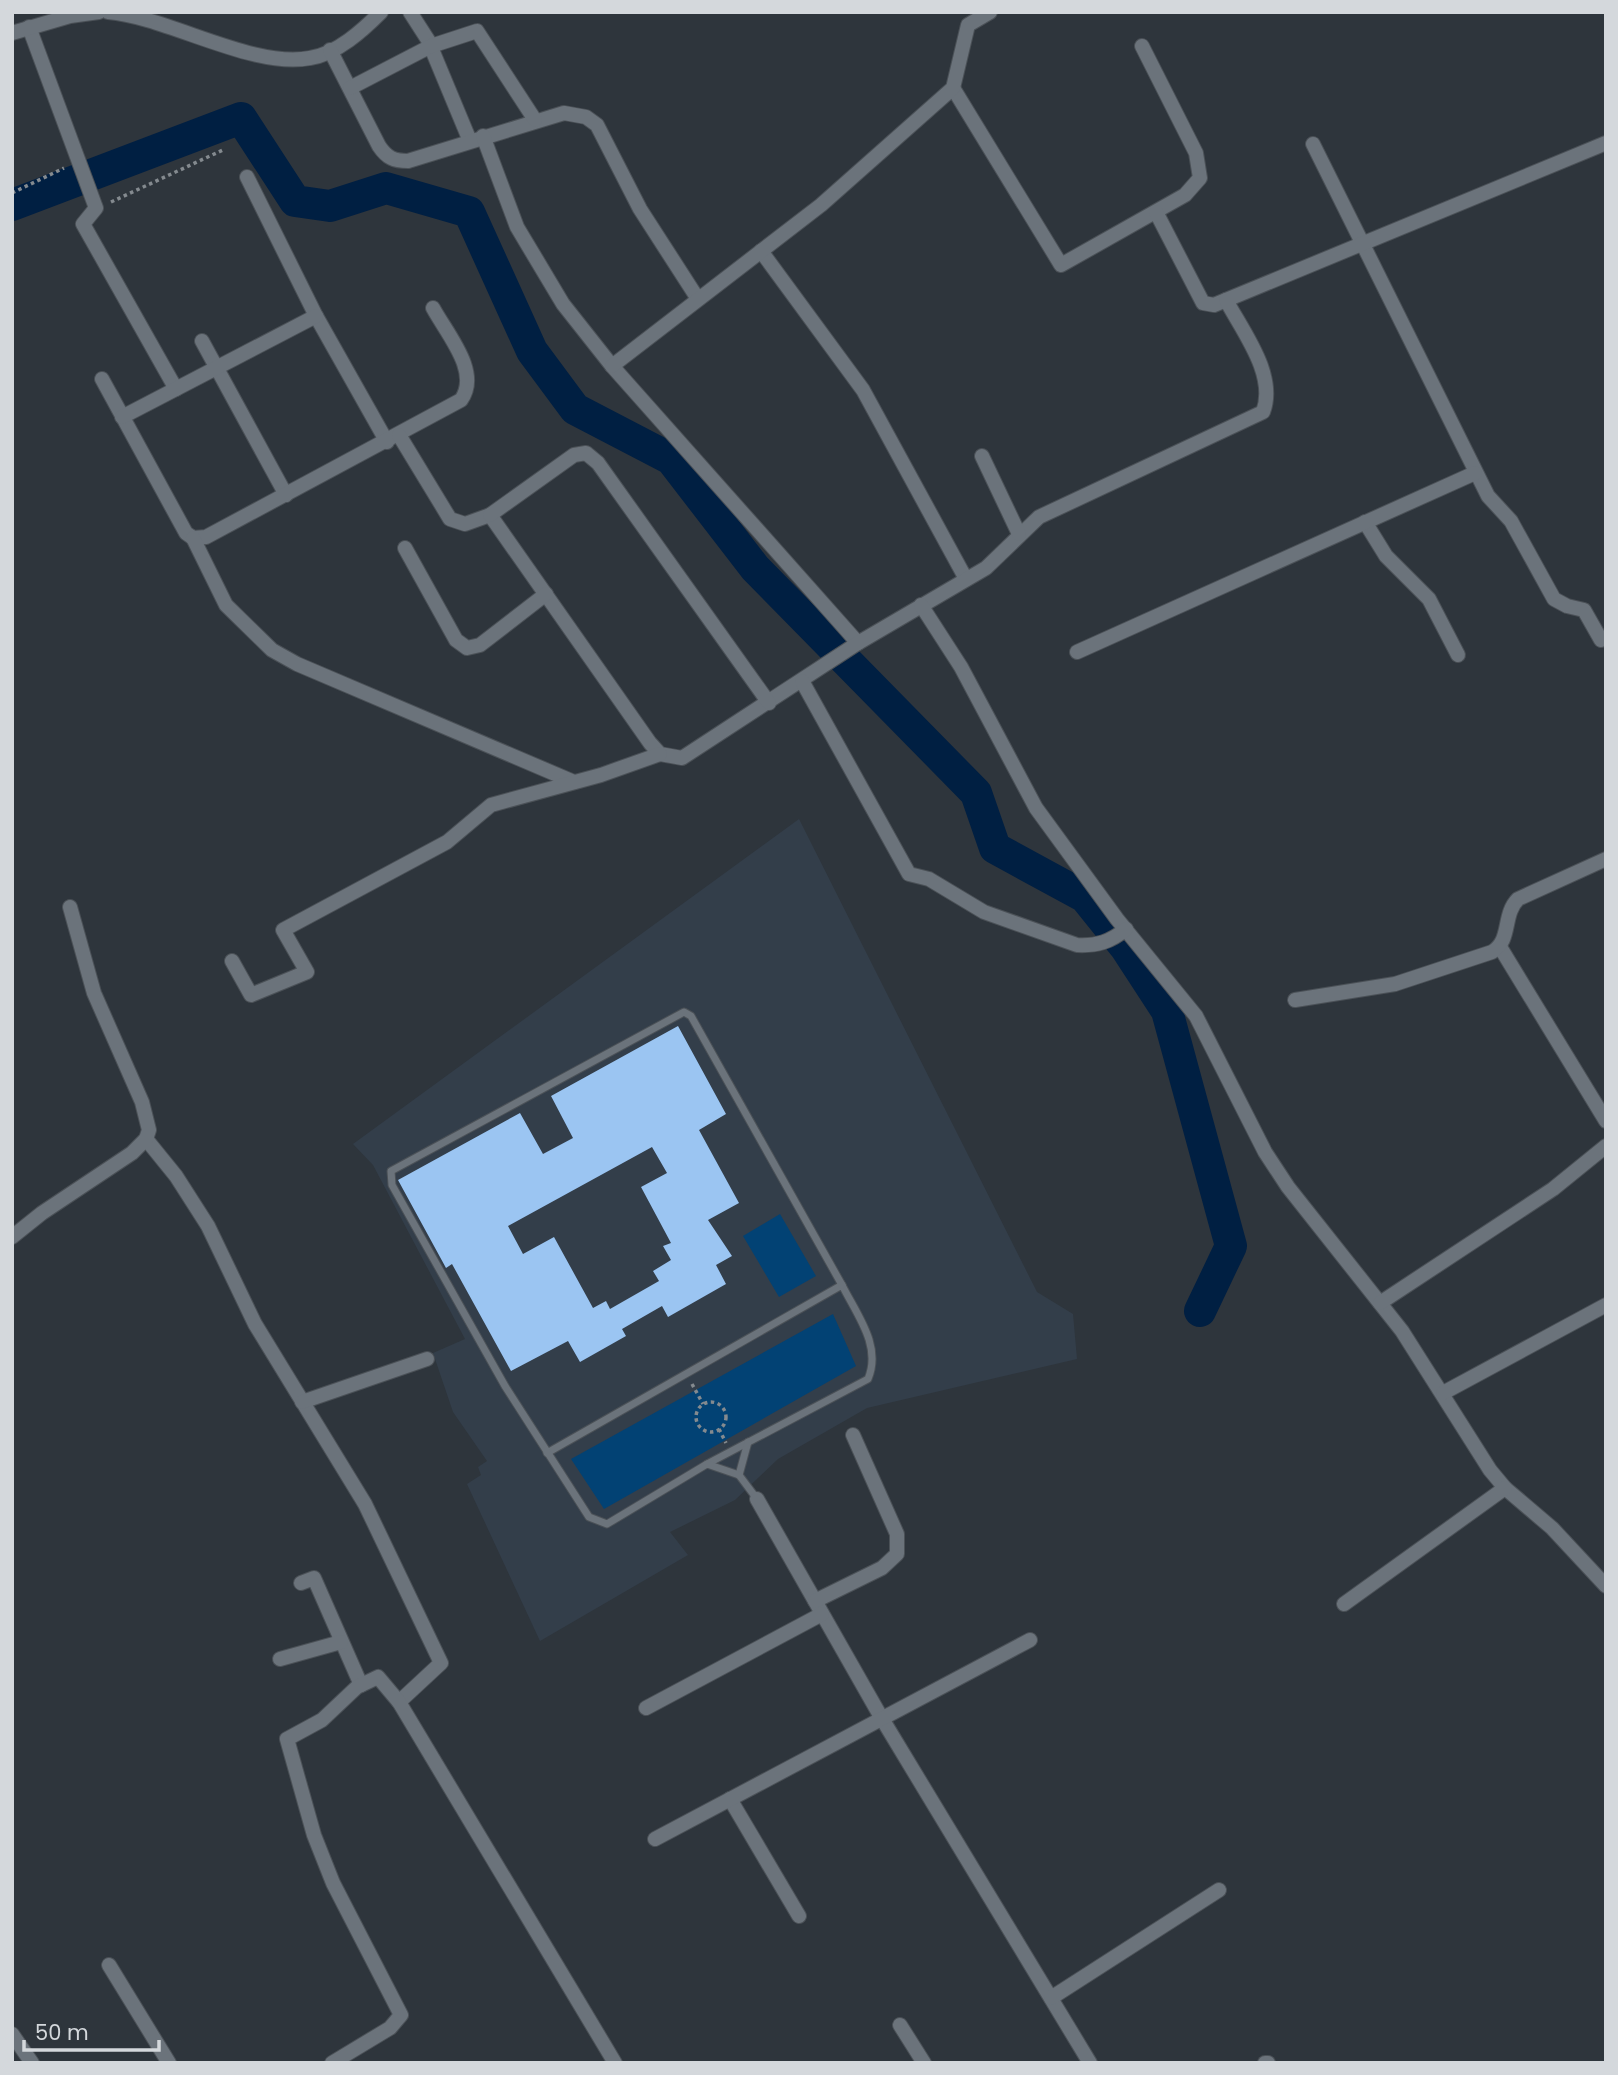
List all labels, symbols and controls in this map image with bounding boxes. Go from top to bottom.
scale bar [24,2008,159,2052]
text: 50 m [35,2018,89,2047]

